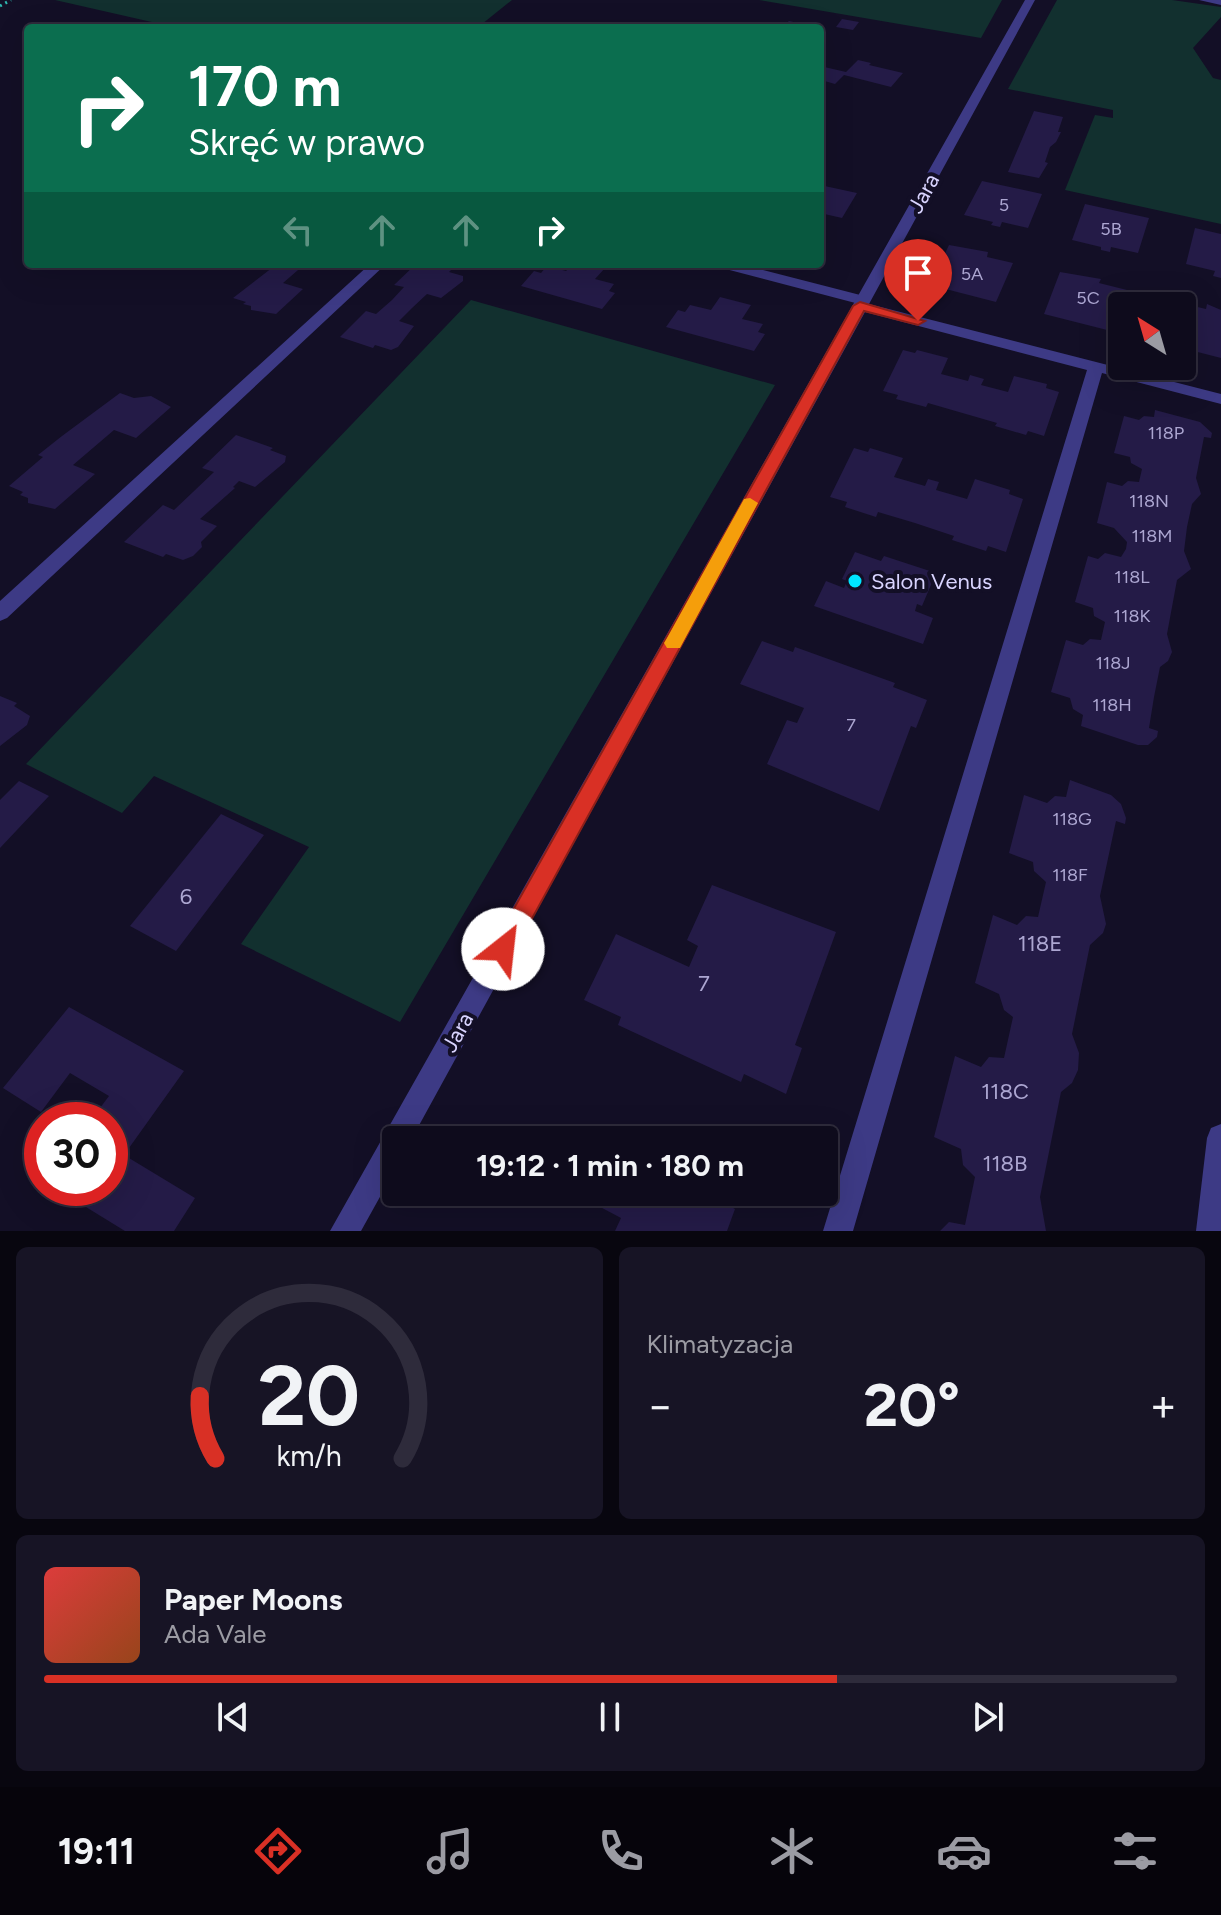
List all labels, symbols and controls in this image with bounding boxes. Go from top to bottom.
text: 170 m [188,53,341,120]
icon: right [56,56,160,160]
text: Skręć w prawo [188,121,425,164]
street label: Jara [902,169,945,218]
house number: 5 [999,194,1009,216]
icon: left [276,208,320,252]
icon: ahead [360,208,404,252]
icon: ahead [444,208,488,252]
icon: right [528,208,572,252]
house number: 5B [1100,218,1122,240]
pin [884,239,952,321]
icon: arrive [896,251,940,295]
house number: 5A [961,263,983,285]
house number: 5C [1076,287,1100,309]
north arrow [1108,292,1196,380]
map controls [1108,292,1196,380]
house number: 118P [1148,422,1184,444]
house number: 118N [1129,490,1169,512]
house number: 118M [1131,525,1173,547]
house number: 118L [1114,566,1150,588]
place label: Salon Venus [871,568,992,595]
marker: Salon Venus [846,572,864,590]
house number: 118K [1114,605,1150,627]
house number: 118J [1095,652,1131,674]
house number: 118H [1092,694,1132,716]
house number: 7 [846,714,856,736]
house number: 118G [1052,808,1092,830]
house number: 118F [1052,864,1088,886]
house number: 6 [180,883,192,910]
position arrow [461,907,545,991]
house number: 118E [1018,930,1062,957]
house number: 7 [698,970,710,997]
street label: Jara [436,1008,479,1057]
house number: 118C [981,1078,1029,1105]
speed limit sign: 30 [24,1102,128,1206]
text: 19:12 · 1 min · 180 m [476,1147,744,1184]
house number: 118B [982,1150,1028,1177]
text: Klimatyzacja [647,1328,793,1360]
text: 20 [258,1346,360,1446]
text: 20° [864,1369,960,1441]
text: − [647,1379,674,1432]
text: + [1150,1379,1177,1432]
text: km/h [277,1439,342,1473]
text: Paper Moons [164,1581,343,1618]
text: Ada Vale [164,1618,267,1650]
icon: previous [211,1695,255,1739]
icon: pause [588,1695,632,1739]
icon: next [966,1695,1010,1739]
icon: directions [250,1823,306,1879]
icon: music [422,1823,478,1879]
icon: phone [593,1823,649,1879]
icon: climate [764,1823,820,1879]
icon: car [936,1823,992,1879]
icon: filters [1107,1823,1163,1879]
text: 19:11 [58,1830,135,1873]

